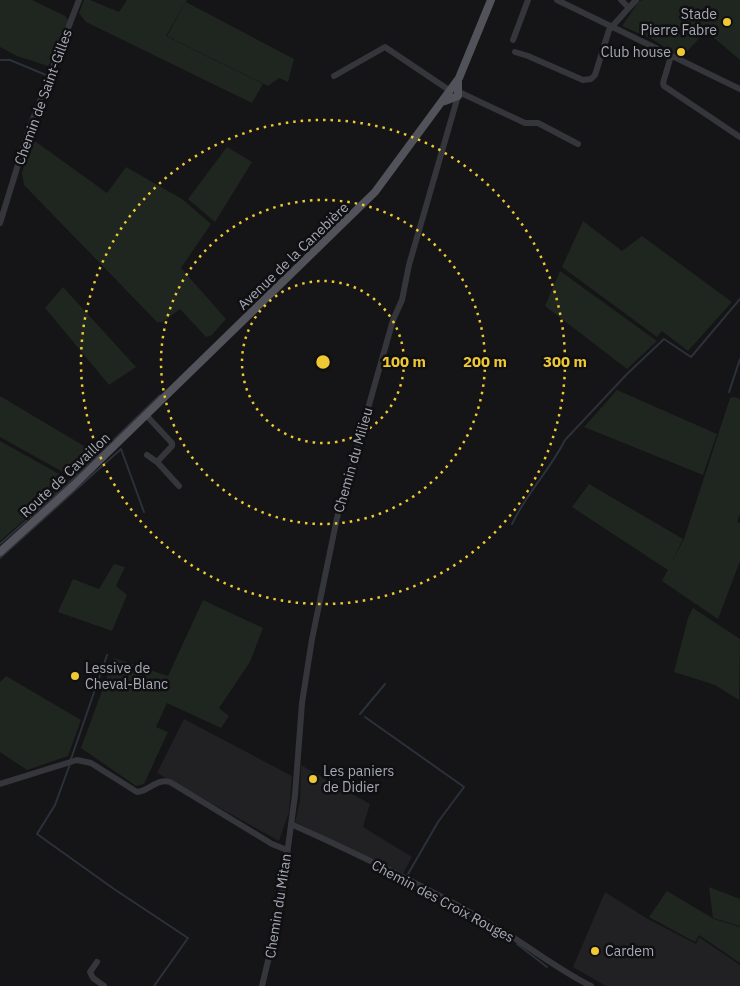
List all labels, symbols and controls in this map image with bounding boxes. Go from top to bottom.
place label: Stade Pierre Fabre [641,5,717,39]
marker: Stade Pierre Fabre [721,16,733,28]
street label: Chemin de Saint-Gilles [10,26,76,167]
place label: Club house [601,43,671,61]
marker: Club house [675,46,687,58]
street label: Avenue de la Canebière [234,198,353,314]
text: 100 m [382,352,426,371]
text: 200 m [463,352,507,371]
text: 300 m [543,352,587,371]
centre of rings [314,353,332,371]
street label: Chemin du Milieu [329,405,377,515]
street label: Route de Cavaillon [16,429,114,521]
place label: Lessive de Cheval-Blanc [85,659,168,693]
marker: Lessive de Cheval-Blanc [69,670,81,682]
place label: Les paniers de Didier [323,762,395,796]
marker: Les paniers de Didier [307,773,319,785]
street label: Chemin du Mitan [261,852,295,960]
street label: Chemin des Croix Rouges [369,856,518,946]
place label: Cardem [605,942,654,960]
marker: Cardem [589,945,601,957]

